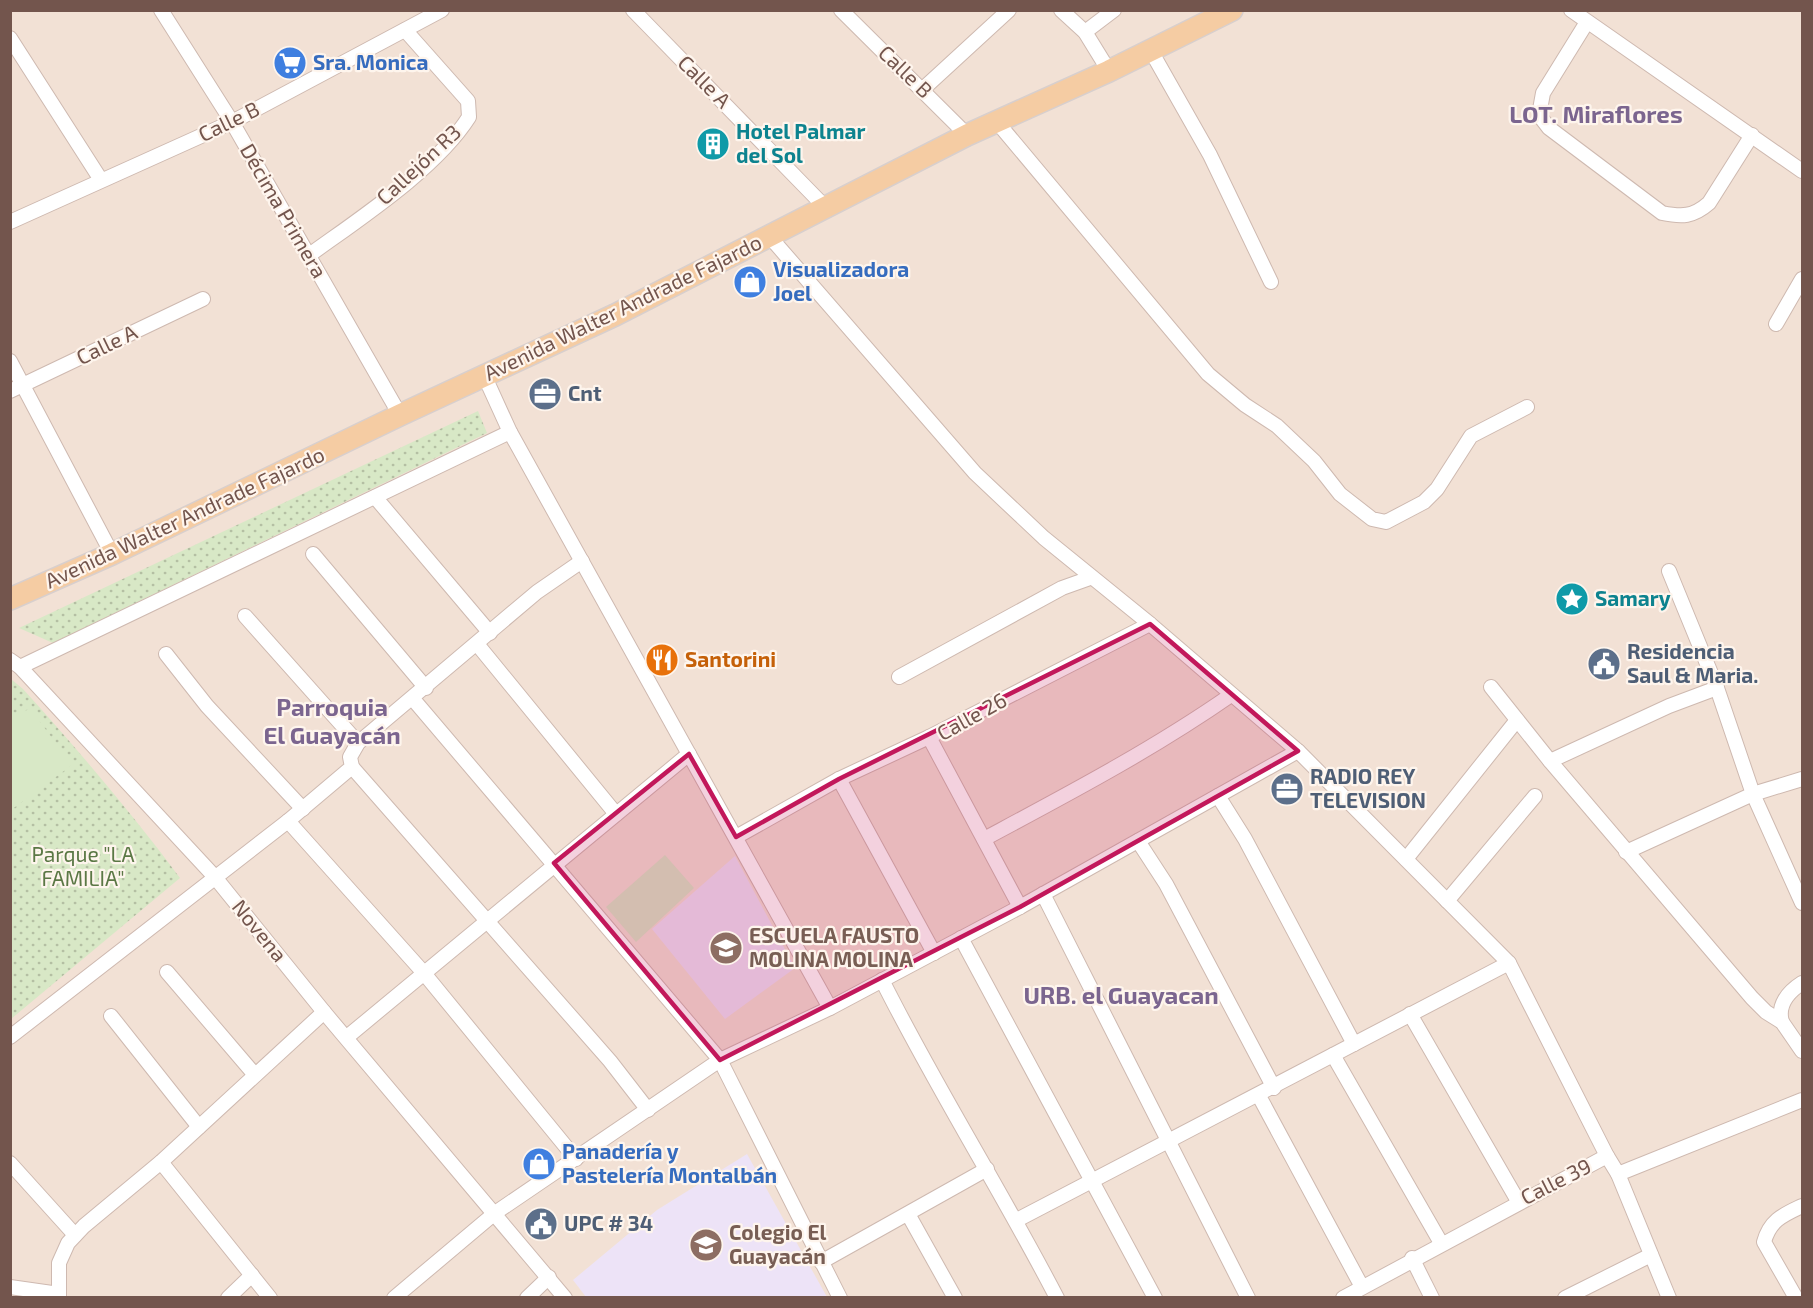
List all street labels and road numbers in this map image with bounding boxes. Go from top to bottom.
street label: Calle B [874,39,938,102]
street label: Calle A [673,49,737,113]
street label: Calle B [194,95,263,146]
street label: Callejón R3 [371,119,466,210]
street label: Décima Primera [236,139,333,282]
street label: Avenida Walter Andrade Fajardo [480,228,766,386]
street label: Calle A [72,318,141,369]
street label: Avenida Walter Andrade Fajardo [41,441,329,593]
street label: Calle 26 [932,686,1010,745]
street label: Novena [228,894,293,966]
street label: Calle 39 [1516,1152,1595,1209]

